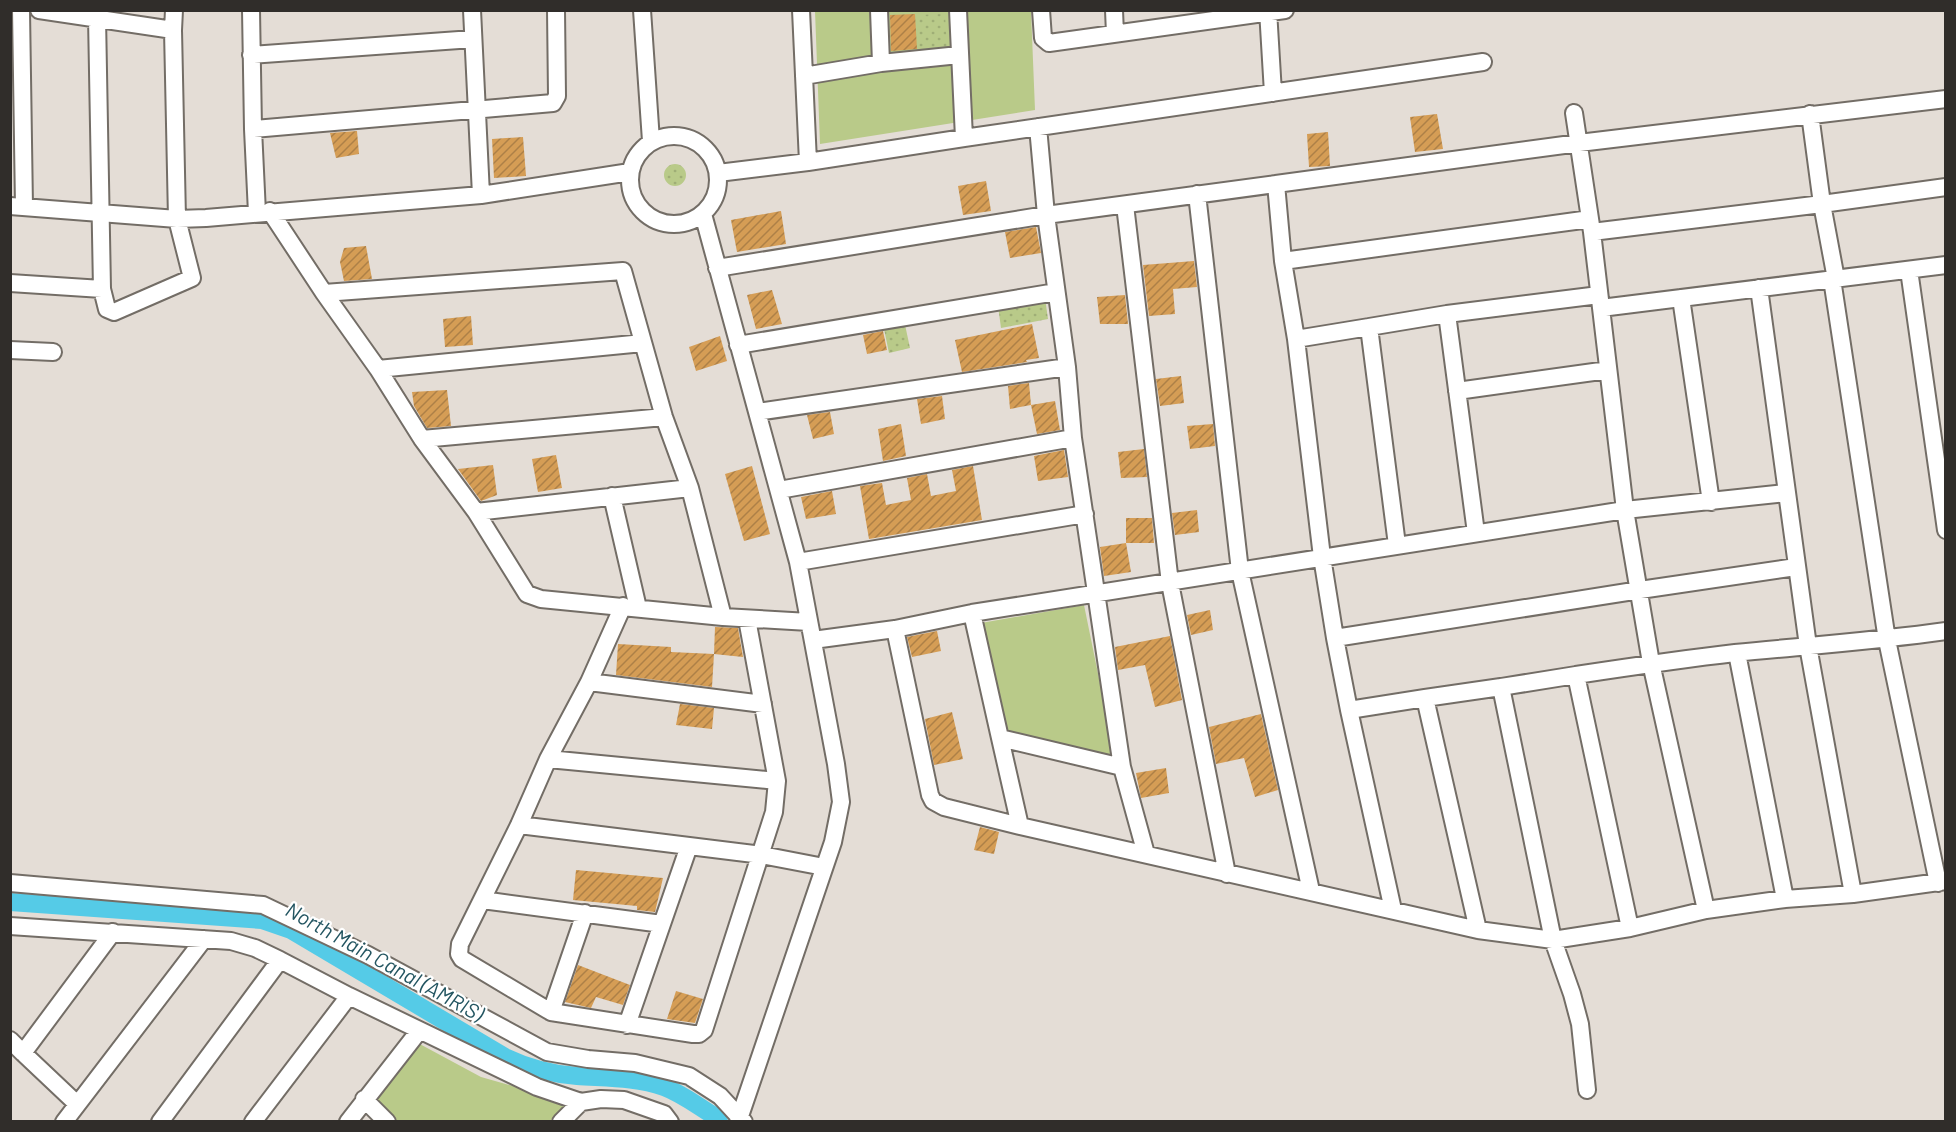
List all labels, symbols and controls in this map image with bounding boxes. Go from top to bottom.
water label: North Main Canal (AMRIS) [282,896,489,1026]

